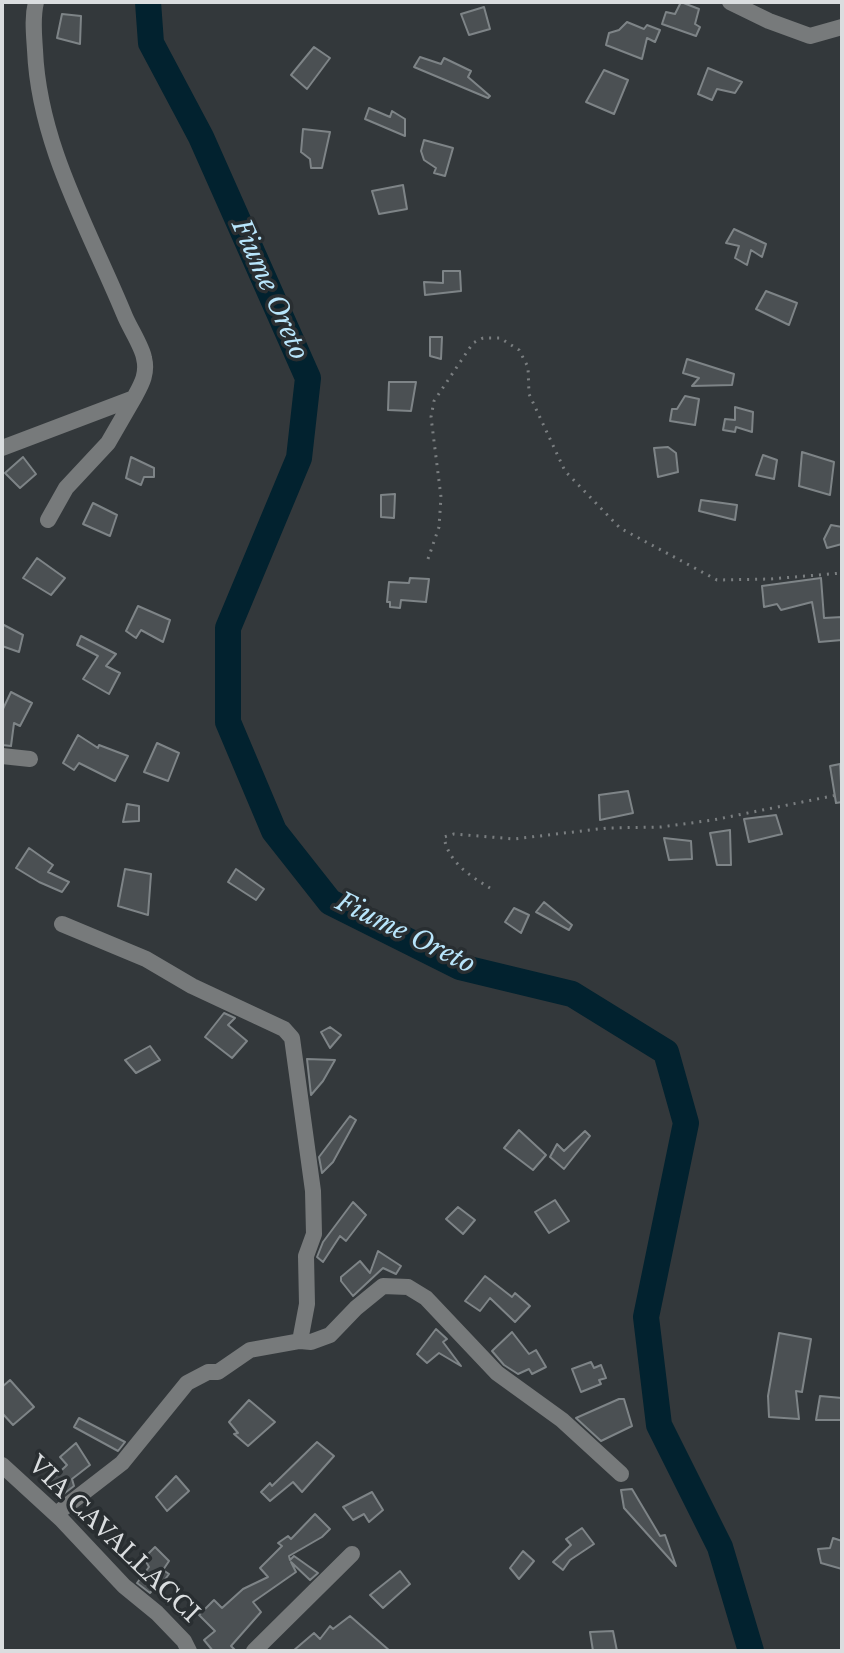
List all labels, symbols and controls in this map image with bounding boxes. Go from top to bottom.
water label: Fiume Oreto [224,215,314,365]
water label: Fiume Oreto [330,887,480,981]
street label: VIA CAVALLACCI [21,1451,205,1629]

